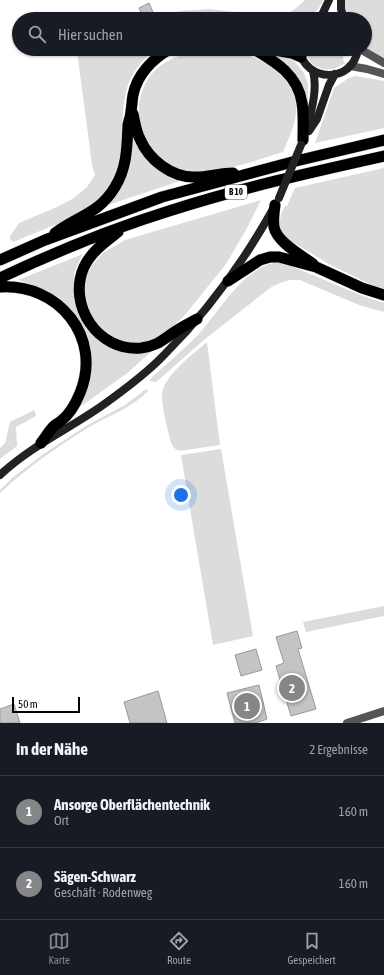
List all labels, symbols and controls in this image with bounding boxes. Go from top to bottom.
search box [12,12,372,56]
icon: search [26,23,48,45]
text: Hier suchen [58,26,123,43]
road number: B 10 [225,185,247,199]
your location [171,485,191,505]
pin: 2 [279,673,305,703]
pin: 1 [234,691,260,721]
scale bar [12,695,80,714]
text: 50 m [18,698,38,710]
text: In der Nähe [16,739,88,759]
text: 2 Ergebnisse [309,742,368,757]
text: Ansorge Oberflächentechnik [54,796,210,813]
text: 1 [26,804,32,819]
text: 160 m [339,804,368,819]
text: Ort [54,813,69,828]
text: Sägen-Schwarz [54,868,136,885]
text: 2 [26,876,32,891]
text: 160 m [339,876,368,891]
text: Geschäft · Rodenweg [54,885,152,900]
tab: Karte [48,930,70,966]
tab: Route [167,930,191,966]
tab: Gespeichert [288,930,336,966]

